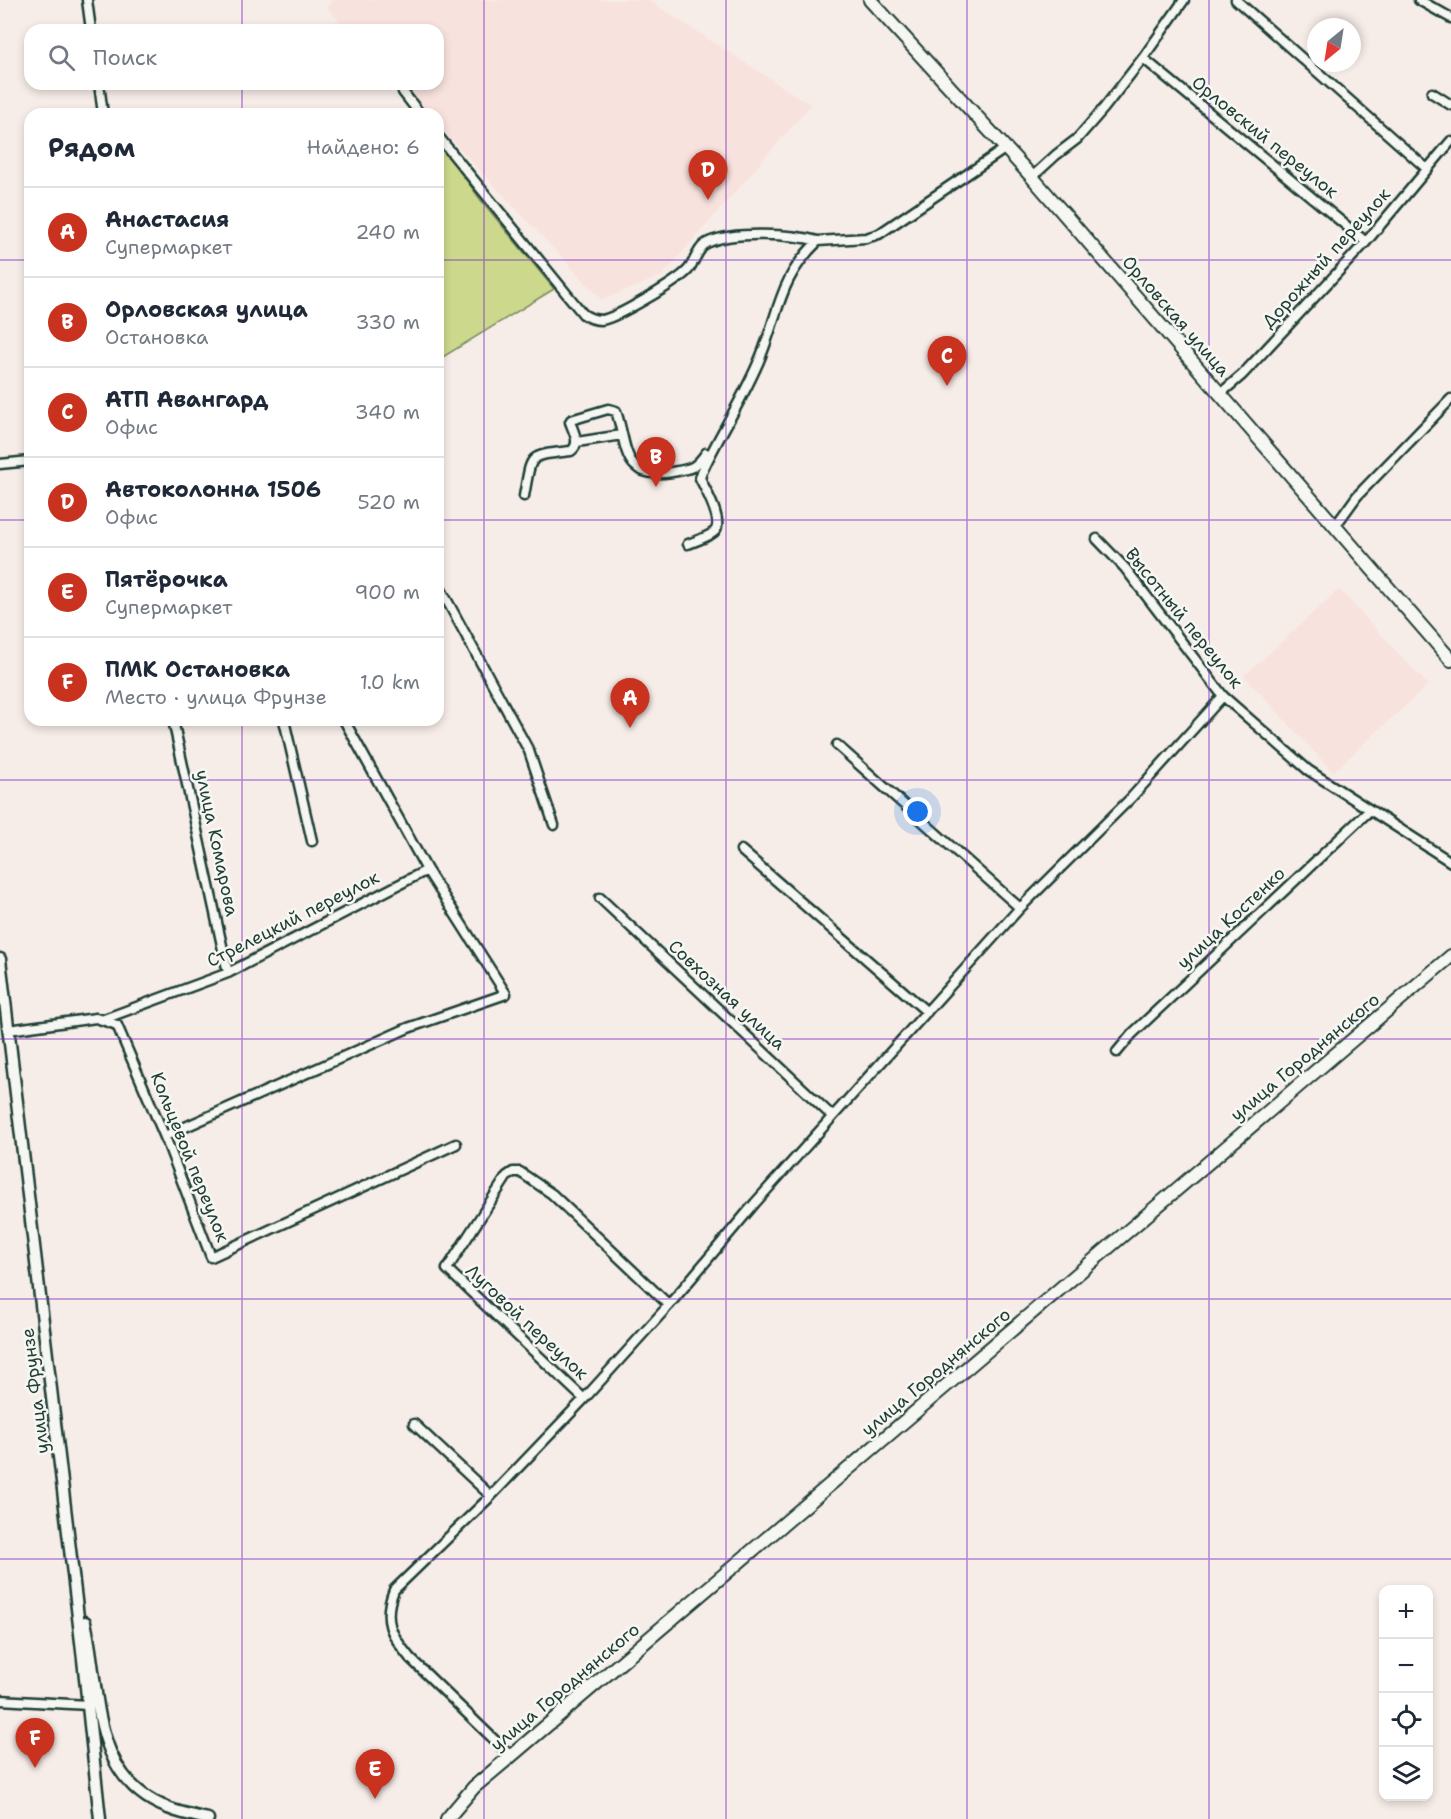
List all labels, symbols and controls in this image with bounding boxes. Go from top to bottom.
north arrow [1307,18,1361,72]
search box [24,24,444,90]
icon: search [45,41,78,74]
text: Поиск [93,43,157,72]
street label: Орловский переулок [1187,70,1344,204]
text: Рядом [48,130,135,165]
text: Найдено: 6 [307,134,420,160]
pin: D [688,150,728,200]
street label: Дорожный переулок [1256,182,1396,333]
text: Анастасия [105,205,229,234]
text: A [60,219,75,245]
text: 240 m [355,219,420,245]
text: Супермаркет [105,234,232,260]
street label: Орловская улица [1117,250,1235,382]
text: Орловская улица [105,295,308,324]
text: B [61,309,74,335]
text: 330 m [356,309,420,335]
text: Остановка [105,324,209,350]
pin: C [928,336,966,386]
text: АТП Авангард [105,385,268,414]
text: C [61,399,74,425]
text: 340 m [355,399,420,425]
text: Офис [105,414,158,440]
pin: B [636,438,676,487]
text: Автоколонна 1506 [105,475,321,504]
text: D [60,489,75,515]
text: 520 m [357,489,420,515]
text: Офис [105,504,158,530]
street label: Высотный переулок [1120,543,1249,694]
text: Пятёрочка [105,565,228,594]
text: E [61,579,74,605]
text: 900 m [354,579,420,605]
text: Супермаркет [105,594,232,620]
text: ПМК Остановка [105,655,290,684]
text: F [62,669,73,695]
text: 1.0 km [360,669,420,695]
pin: A [610,678,650,728]
text: Место · улица Фрунзе [105,684,327,710]
street label: улица Комарова [190,768,244,918]
your location [903,797,932,826]
street label: улица Костенко [1172,861,1290,975]
street label: Стрелецкий переулок [203,865,384,973]
street label: Совхозная улица [663,934,791,1056]
street label: улица Городнянского [1225,987,1385,1127]
street label: Кольцевой переулок [145,1068,235,1246]
street label: Луговой переулок [460,1259,594,1385]
street label: улица Городнянского [856,1302,1016,1442]
street label: улица Фрунзе [15,1327,55,1455]
map controls [1379,1585,1433,1801]
button: + [1379,1585,1433,1639]
street label: улица Городнянского [485,1617,645,1757]
button: − [1379,1639,1433,1693]
button: locate [1379,1693,1433,1747]
pin: F [15,1718,54,1768]
button: layers [1379,1747,1433,1801]
pin: E [356,1750,394,1799]

